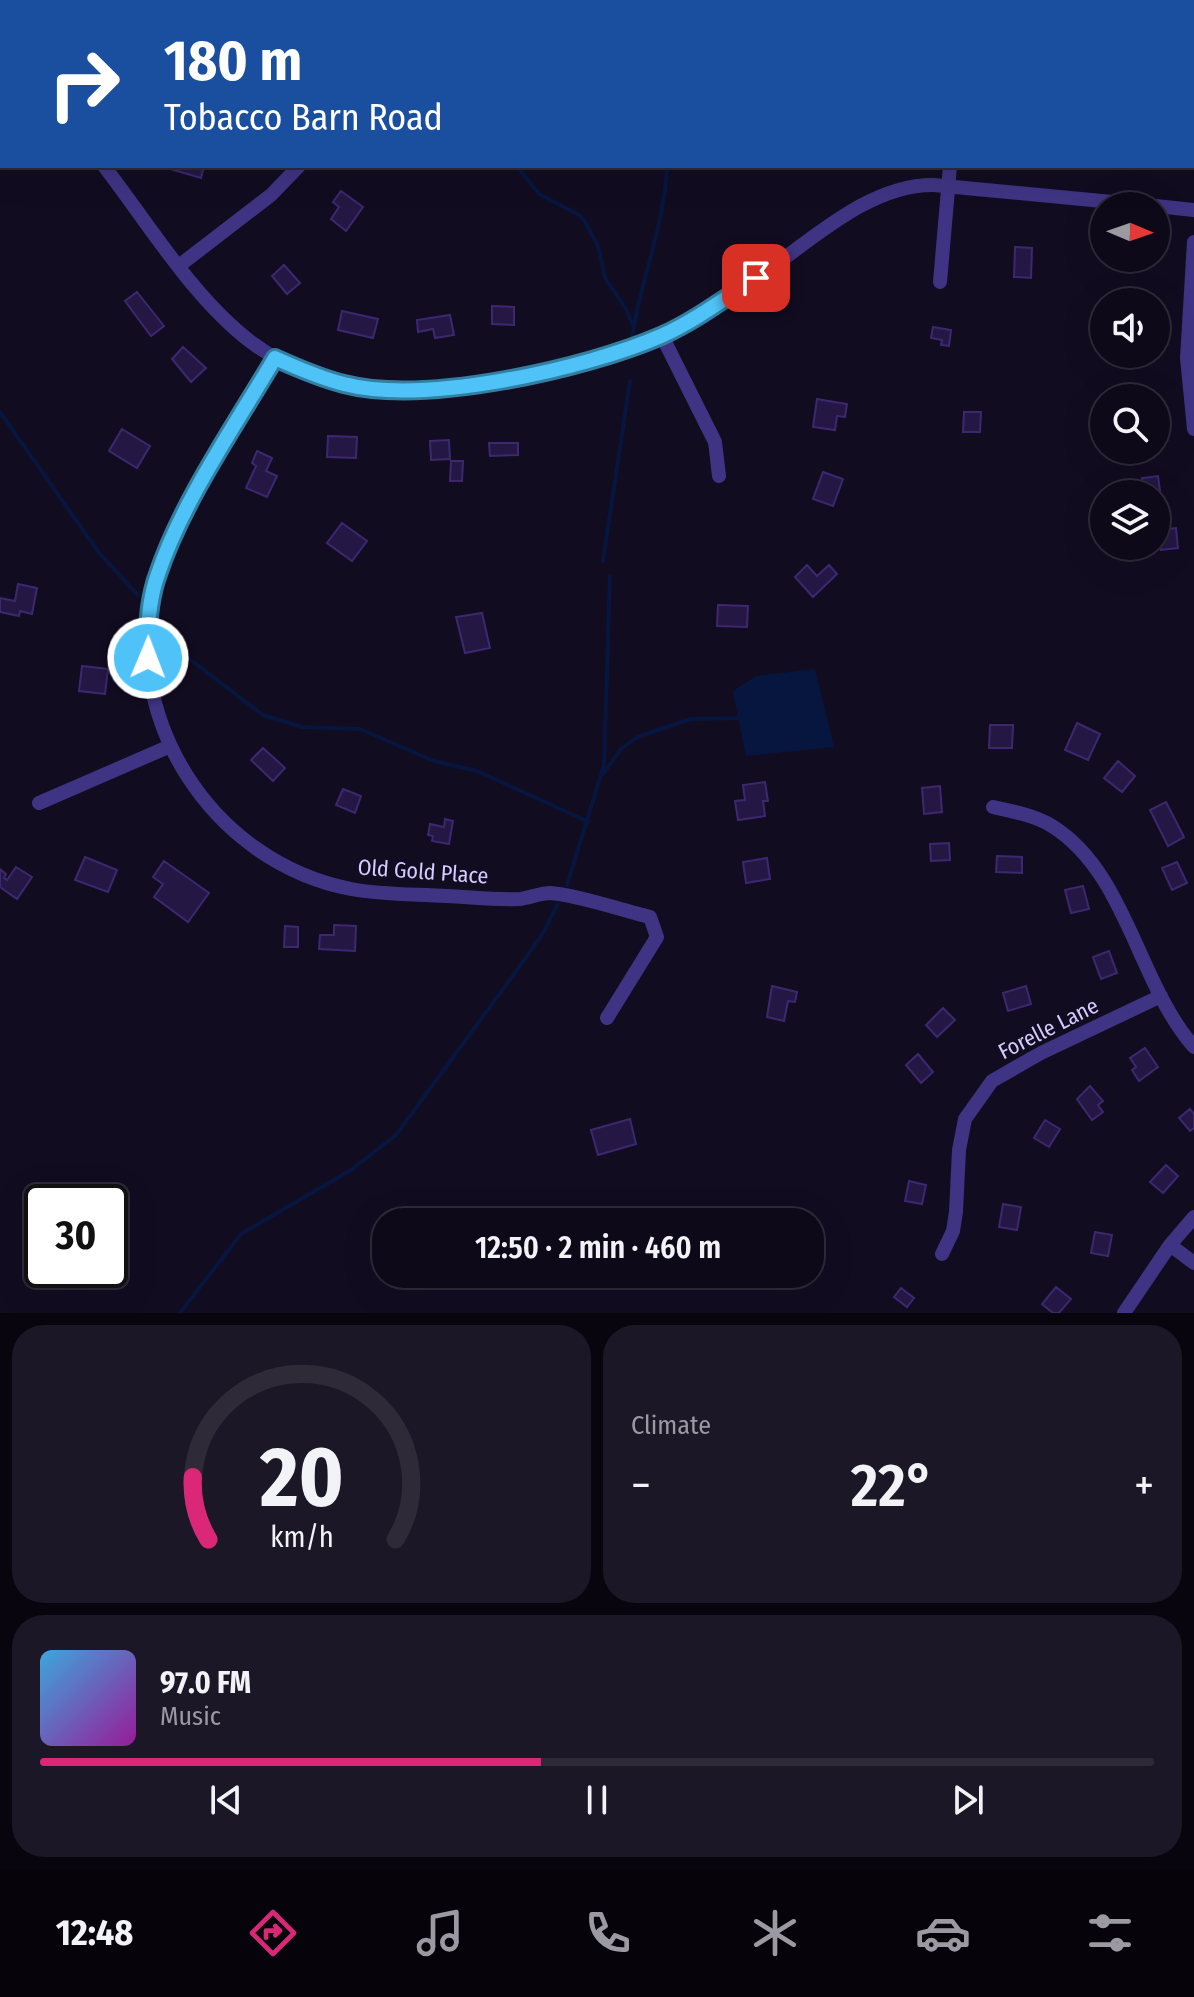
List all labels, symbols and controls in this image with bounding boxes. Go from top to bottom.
text: 180 m [164,28,302,95]
icon: right [32,32,136,136]
text: Tobacco Barn Road [164,96,443,140]
north arrow [1090,192,1170,272]
map controls [1090,192,1170,560]
pin [722,244,790,312]
icon: arrive [734,256,778,300]
button: sound [1090,288,1170,368]
button: search [1090,384,1170,464]
button: layers [1090,480,1170,560]
position arrow [106,616,190,700]
street label: Old Gold Place [357,853,489,890]
street label: Forelle Lane [994,992,1103,1065]
speed limit sign: 30 [24,1184,128,1288]
text: 12:50 · 2 min · 460 m [475,1230,721,1266]
text: Climate [631,1410,711,1441]
text: 20 [259,1428,343,1528]
text: 22° [851,1450,934,1522]
text: − [631,1459,651,1512]
text: + [1134,1459,1154,1512]
text: km/h [270,1520,333,1555]
text: 97.0 FM [160,1665,251,1701]
text: Music [160,1701,221,1732]
icon: previous [204,1778,248,1822]
icon: pause [575,1778,619,1822]
icon: next [946,1778,990,1822]
icon: directions [245,1905,301,1961]
icon: music [412,1905,468,1961]
icon: phone [580,1905,636,1961]
icon: climate [747,1905,803,1961]
icon: car [915,1905,971,1961]
icon: filters [1082,1905,1138,1961]
text: 12:48 [56,1911,133,1955]

